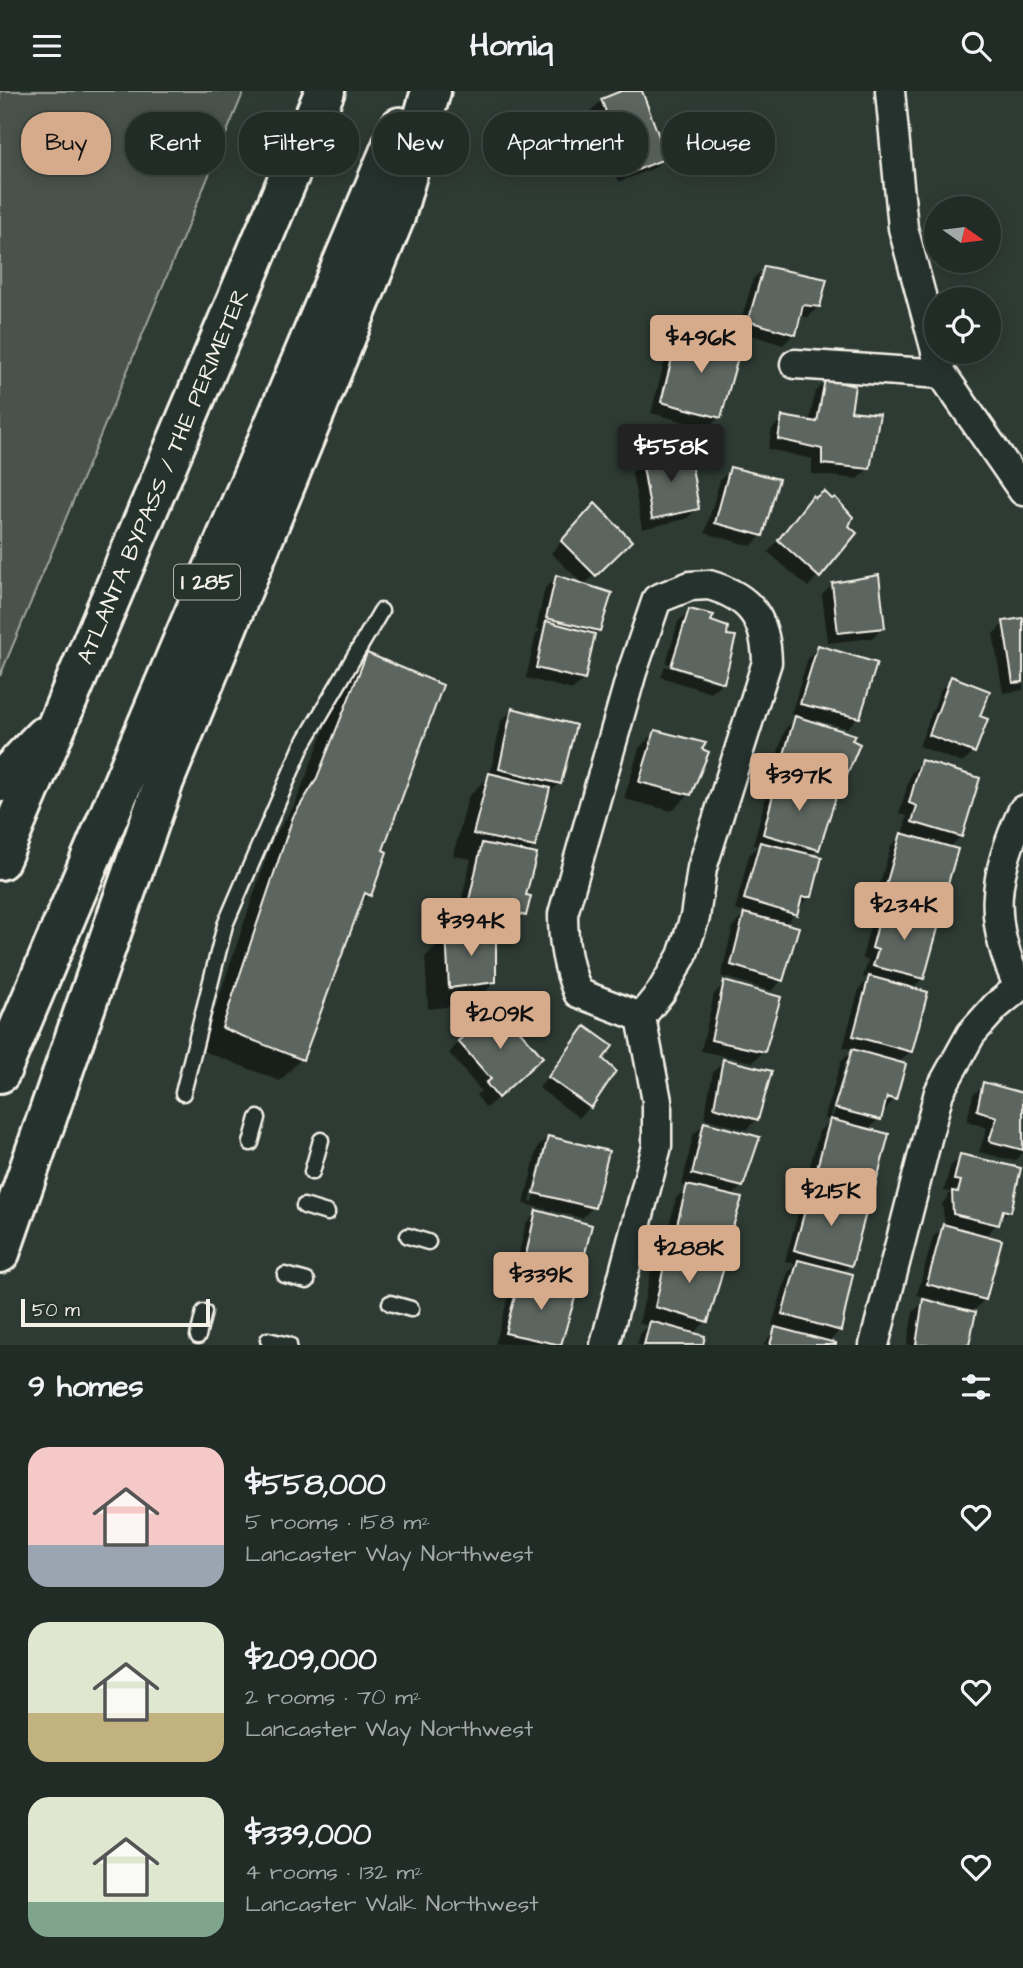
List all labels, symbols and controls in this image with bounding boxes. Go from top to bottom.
text: Homiq [470,23,553,68]
icon: menu [28,27,66,65]
icon: search [957,27,995,65]
chip: Buy [21,112,111,175]
chip: Rent [125,112,225,175]
chip: Filters [239,112,359,175]
chip: New [373,112,469,175]
chip: Apartment [483,112,648,175]
chip: House [662,112,775,175]
north arrow [924,196,1001,273]
map controls [924,196,1001,364]
street label: ATLANTA BYPASS / THE PERIMETER [69,284,257,669]
button: locate [924,287,1001,364]
pin: $496K [652,315,750,375]
text: $496K [666,322,736,354]
pin: $558K [622,425,720,484]
text: $558K [634,431,708,463]
road number: I 285 [174,565,240,599]
pin: $397K [750,753,848,813]
text: $397K [766,760,832,792]
pin: $234K [855,883,953,942]
text: $234K [870,889,938,921]
pin: $394K [422,899,520,958]
text: $394K [437,905,505,937]
pin: $209K [451,991,549,1051]
text: $209K [466,998,534,1030]
pin: $215K [782,1169,880,1228]
text: $215K [801,1175,861,1207]
pin: $288K [640,1225,738,1285]
text: $288K [654,1232,724,1264]
pin: $339K [492,1253,590,1312]
text: $339K [509,1259,573,1291]
scale bar [21,1296,210,1328]
text: 50 m [32,1297,80,1324]
text: 9 homes [28,1366,143,1408]
icon: filters [957,1368,995,1406]
text: $558,000 [245,1464,386,1506]
icon: home [84,1475,168,1559]
icon: heart [957,1498,995,1536]
text: 5 rooms · 158 m² [245,1506,430,1538]
text: Lancaster Way Northwest [245,1538,533,1570]
text: $209,000 [245,1639,377,1681]
icon: home [84,1650,168,1734]
icon: heart [957,1673,995,1711]
text: 2 rooms · 70 m² [245,1681,421,1713]
text: Lancaster Way Northwest [245,1713,533,1745]
text: $339,000 [245,1814,371,1856]
icon: home [84,1825,168,1909]
icon: heart [957,1848,995,1886]
text: 4 rooms · 132 m² [245,1856,423,1888]
text: Lancaster Walk Northwest [245,1888,538,1920]

